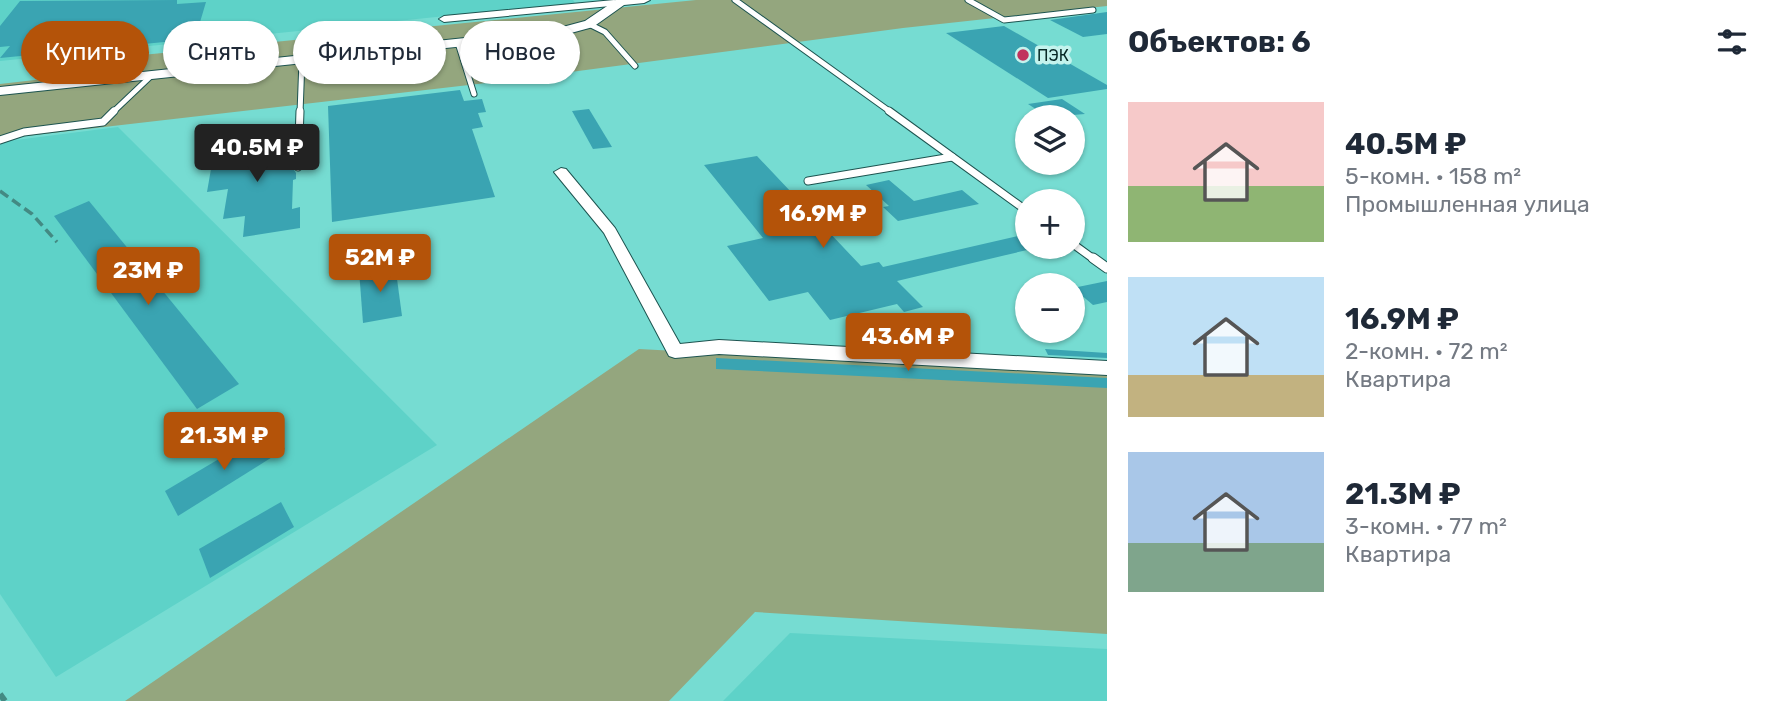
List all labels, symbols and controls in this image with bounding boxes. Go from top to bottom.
chip: Купить [21,21,149,84]
chip: Снять [163,21,279,84]
chip: Фильтры [293,21,446,84]
chip: Новое [460,21,580,84]
icon: filters [1713,23,1751,61]
text: Объектов: 6 [1128,24,1311,60]
place label: ПЭК [1037,46,1069,65]
marker: ПЭК [1015,47,1031,63]
map controls [1015,105,1085,343]
button: layers [1015,105,1085,175]
pin: 40.5M ₽ [192,124,322,184]
text: 40.5M ₽ [1345,126,1466,162]
icon: home [1184,130,1268,214]
text: 40.5M ₽ [210,133,304,161]
text: 5-комн. · 158 m² [1345,162,1521,190]
button: + [1015,189,1085,259]
pin: 16.9M ₽ [758,190,888,250]
text: Промышленная улица [1345,190,1590,218]
text: 16.9M ₽ [779,199,867,227]
pin: 52M ₽ [331,234,429,294]
text: 52M ₽ [345,243,415,271]
pin: 23M ₽ [99,247,197,307]
text: 23M ₽ [113,256,183,284]
button: − [1015,273,1085,343]
text: 16.9M ₽ [1345,301,1459,337]
icon: home [1184,305,1268,389]
pin: 43.6M ₽ [843,314,973,373]
text: 43.6M ₽ [862,322,954,350]
text: 2-комн. · 72 m² [1345,337,1508,365]
text: Квартира [1345,365,1451,393]
pin: 21.3M ₽ [159,412,289,472]
text: 21.3M ₽ [180,421,268,449]
text: 21.3M ₽ [1345,476,1461,512]
icon: home [1184,480,1268,564]
text: 3-комн. · 77 m² [1345,512,1507,540]
text: Квартира [1345,540,1451,568]

